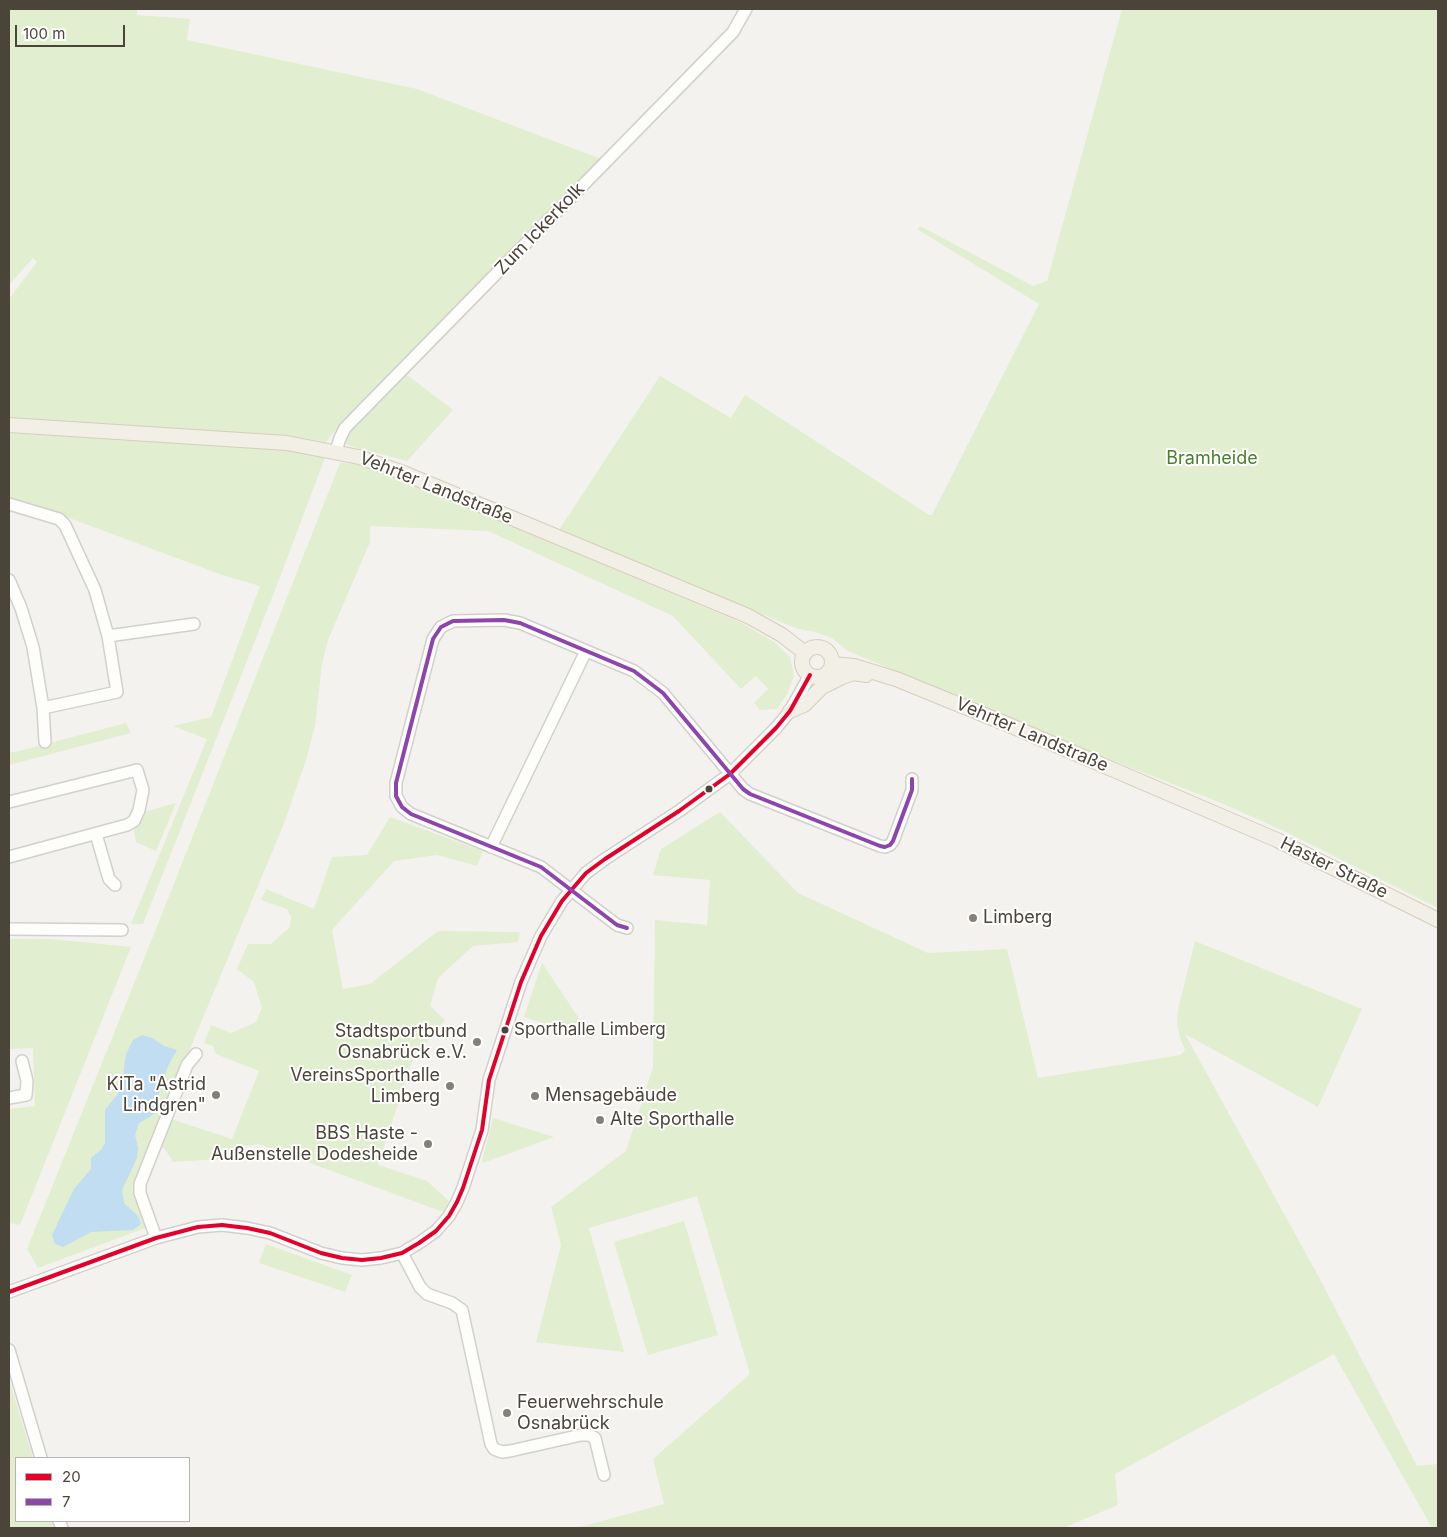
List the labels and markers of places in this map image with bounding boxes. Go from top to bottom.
unlabelled marker [704,784,714,794]
place label: Limberg [983,907,1052,929]
marker: Limberg [967,912,979,924]
place label: Sporthalle Limberg [514,1020,666,1040]
place label: Stadtsportbund Osnabrück e.V. [335,1021,467,1064]
marker: Sporthalle Limberg [500,1025,510,1035]
marker: Stadtsportbund Osnabrück e.V. [471,1036,483,1048]
place label: VereinsSporthalle Limberg [290,1065,440,1108]
place label: KiTa "Astrid Lindgren" [107,1074,206,1116]
marker: VereinsSporthalle Limberg [444,1080,456,1092]
place label: Mensagebäude [545,1085,677,1107]
marker: KiTa "Astrid Lindgren" [210,1089,222,1101]
marker: Mensagebäude [529,1090,541,1102]
place label: Alte Sporthalle [610,1109,735,1131]
marker: Alte Sporthalle [594,1114,606,1126]
place label: BBS Haste - Außenstelle Dodesheide [211,1123,418,1166]
marker: BBS Haste - Außenstelle Dodesheide [422,1138,434,1150]
place label: Feuerwehrschule Osnabrück [517,1392,664,1435]
marker: Feuerwehrschule Osnabrück [501,1407,513,1419]

